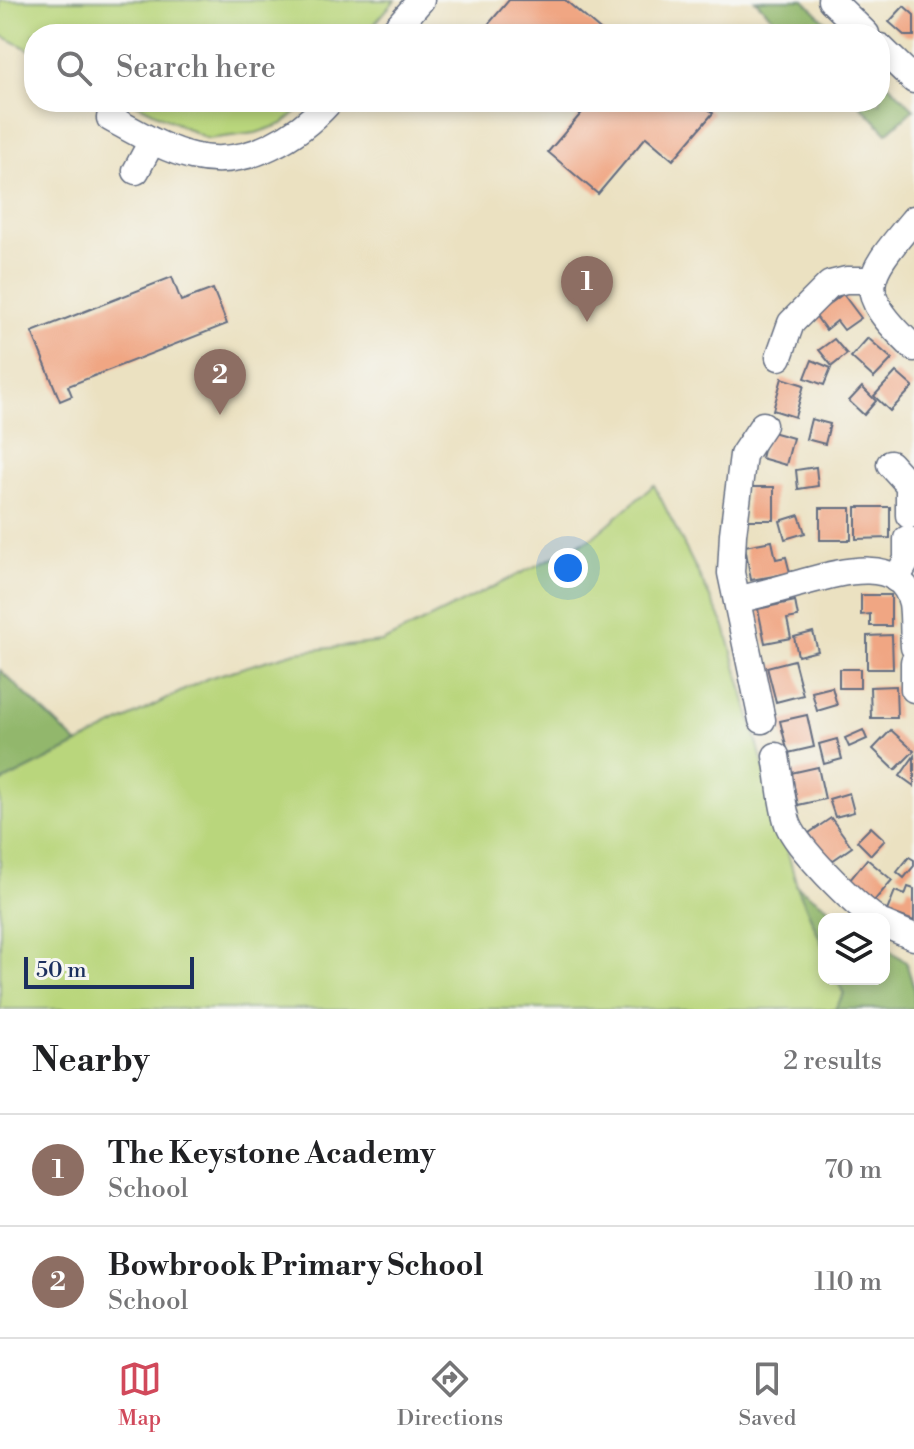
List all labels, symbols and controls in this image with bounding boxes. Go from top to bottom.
search box [24,24,890,112]
icon: search [52,46,96,90]
text: Search here [116,49,276,87]
pin: 1 [561,256,613,322]
pin: 2 [194,349,246,415]
your location [548,548,588,588]
map controls [818,913,890,985]
button: layers [818,913,890,985]
scale bar [24,953,194,989]
text: 50 m [36,957,87,984]
text: Nearby [32,1040,150,1082]
text: 2 results [783,1045,882,1077]
text: The Keystone Academy [108,1135,435,1173]
text: 1 [52,1154,64,1186]
text: 70 m [824,1154,882,1186]
text: School [108,1173,188,1205]
text: Bowbrook Primary School [108,1247,483,1285]
text: 2 [50,1266,66,1298]
text: 110 m [814,1266,882,1298]
text: School [108,1285,188,1317]
tab: Map [118,1357,162,1432]
tab: Directions [397,1357,503,1432]
tab: Saved [739,1357,796,1432]

